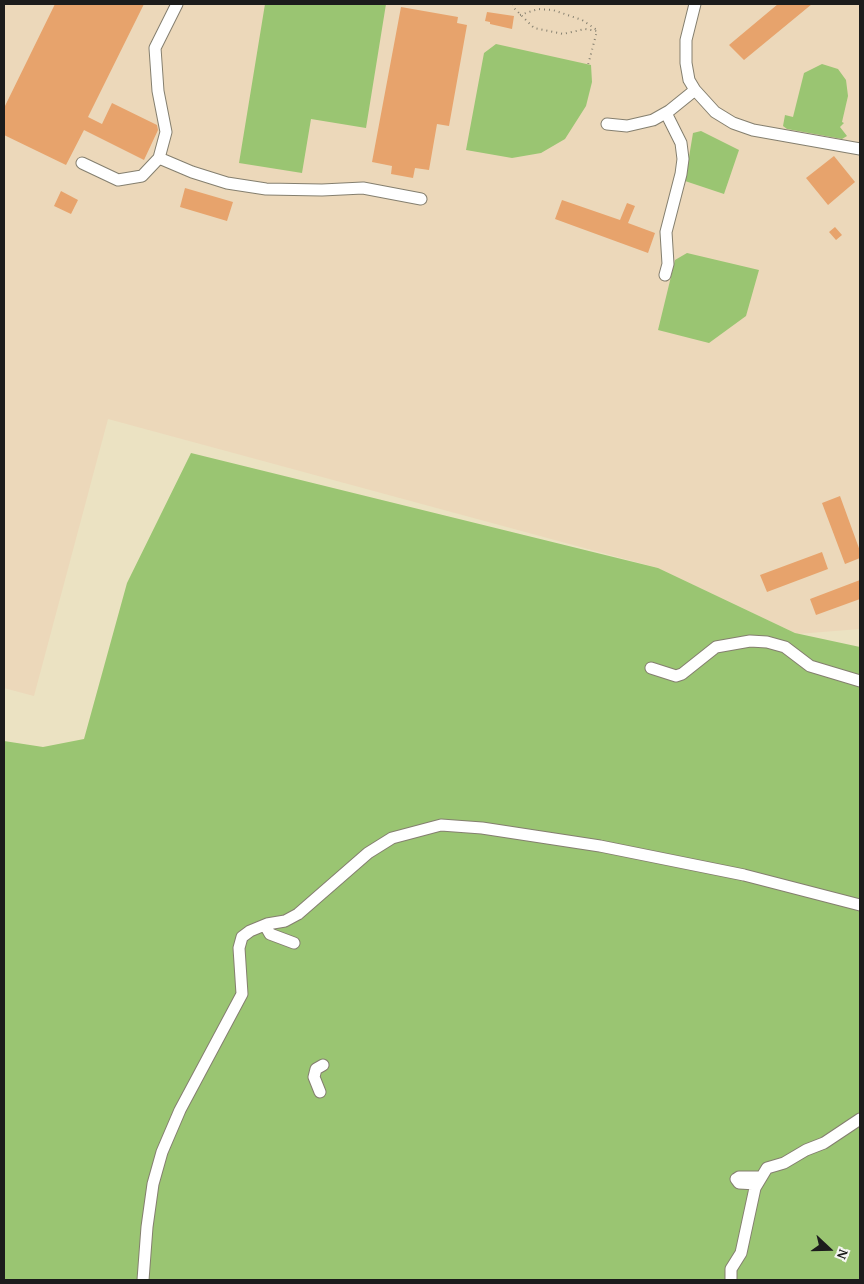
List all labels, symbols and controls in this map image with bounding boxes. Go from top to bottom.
north arrow [804,1224,854,1274]
text: N [832,1246,854,1262]

